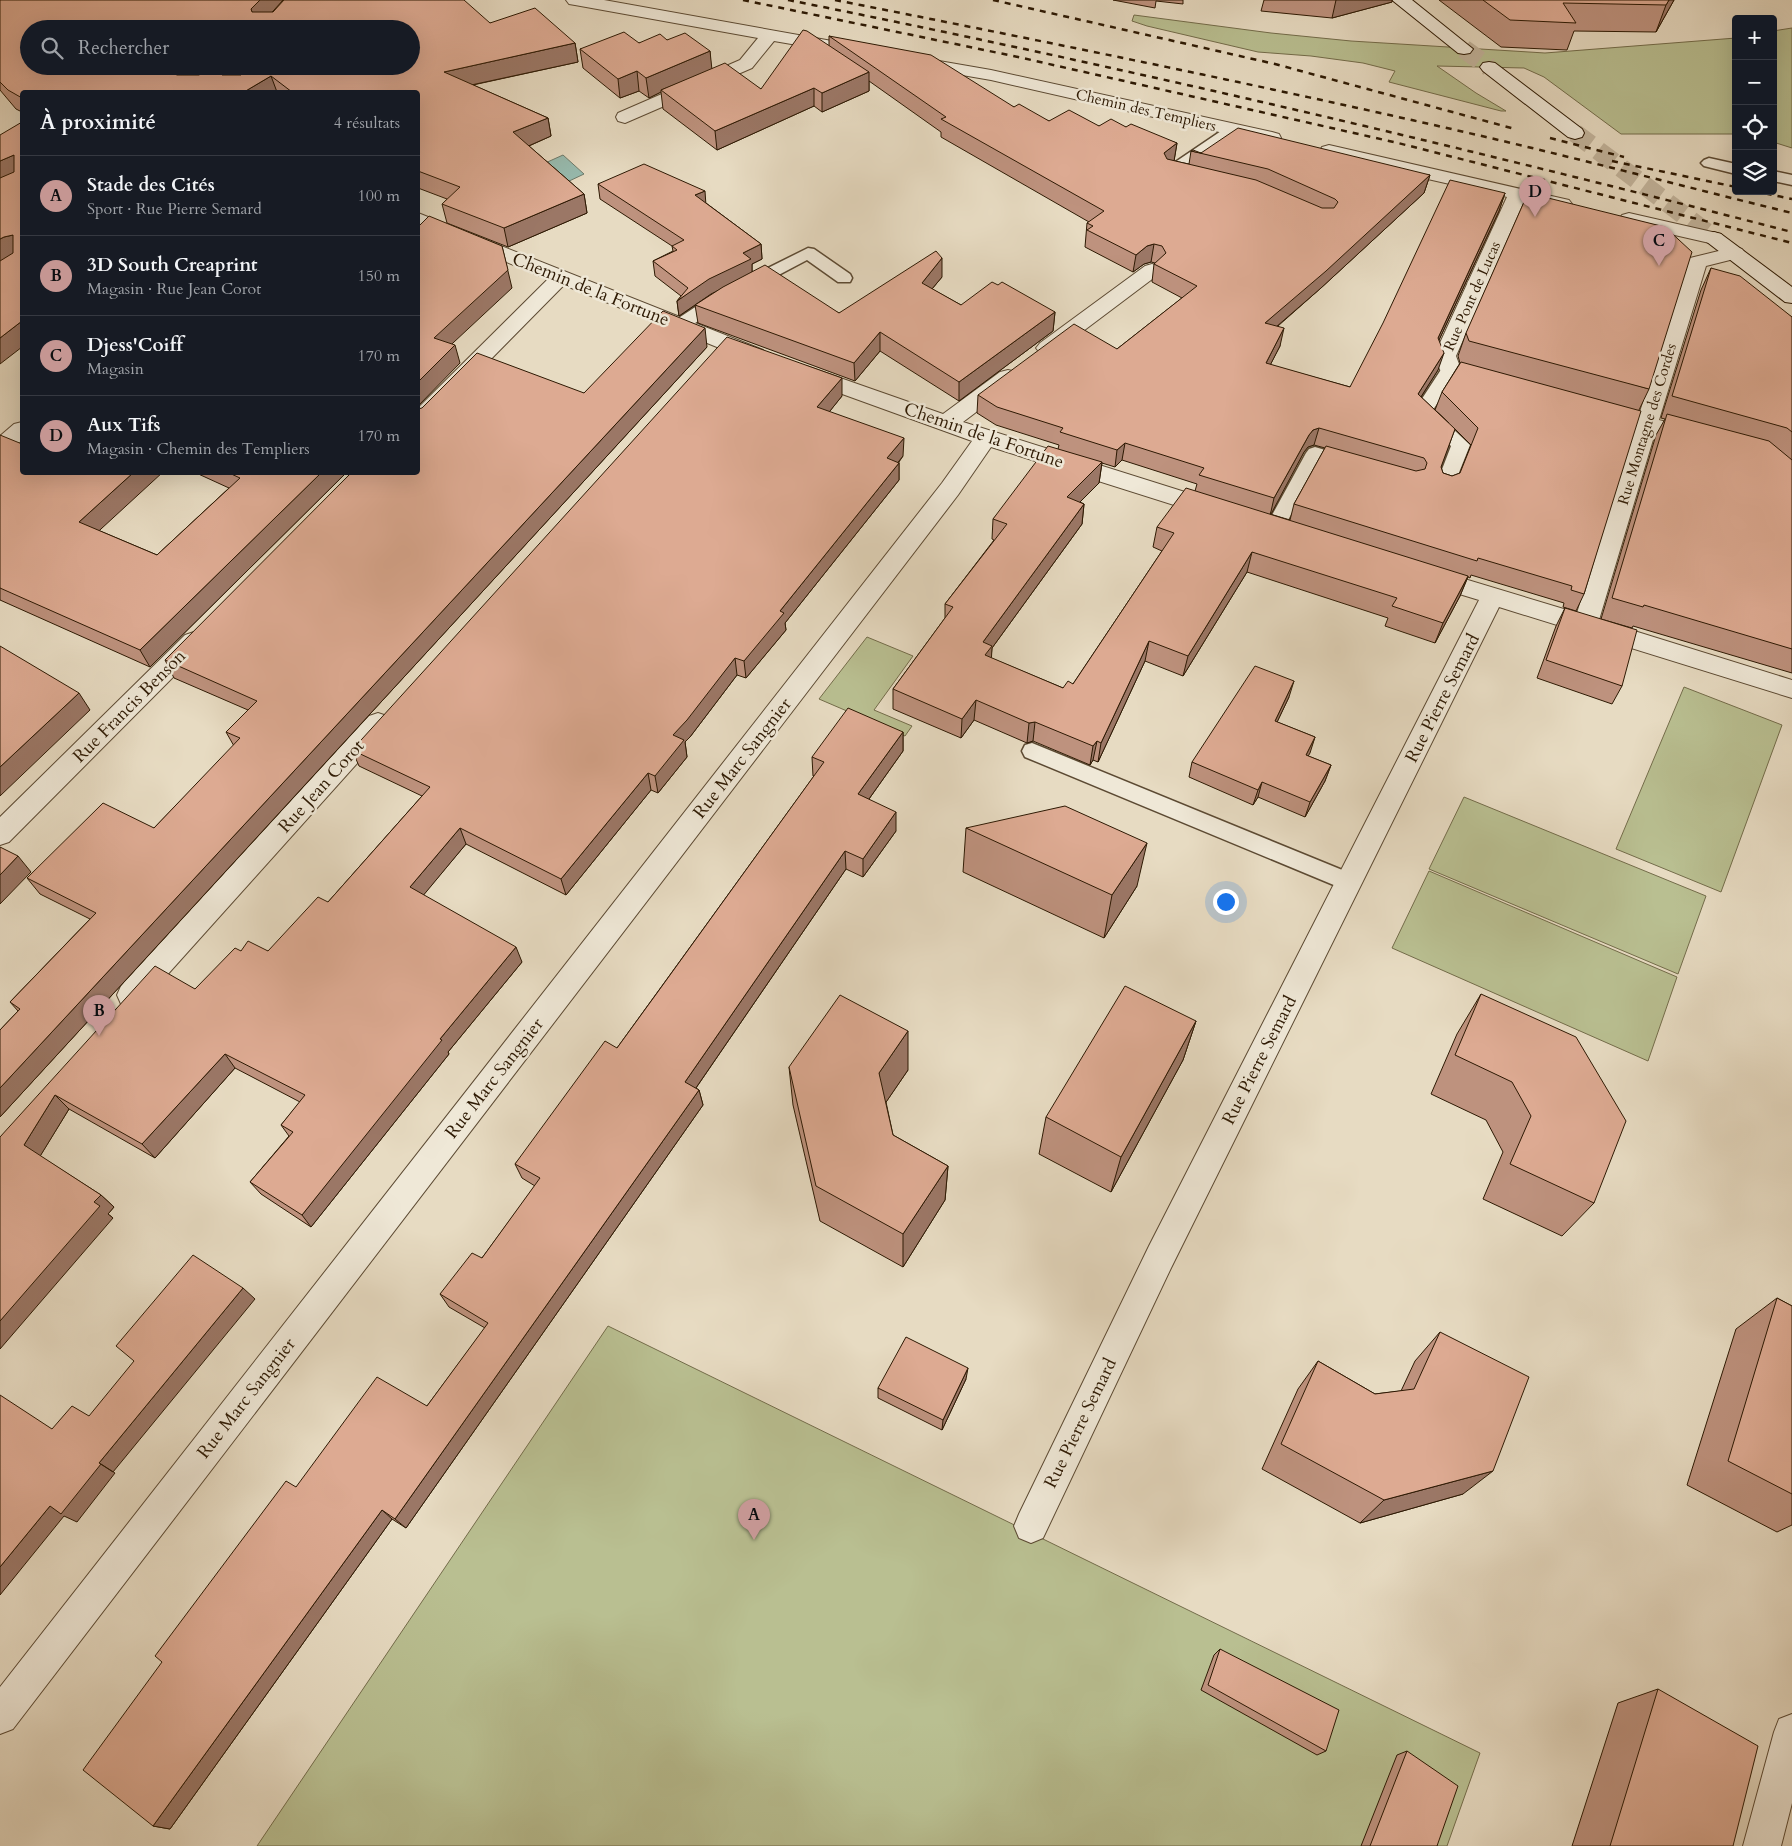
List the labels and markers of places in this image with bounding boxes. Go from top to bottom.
pin: D [1519,176,1551,217]
pin: C [1643,225,1675,266]
pin: B [83,995,115,1036]
pin: A [738,1499,770,1540]

